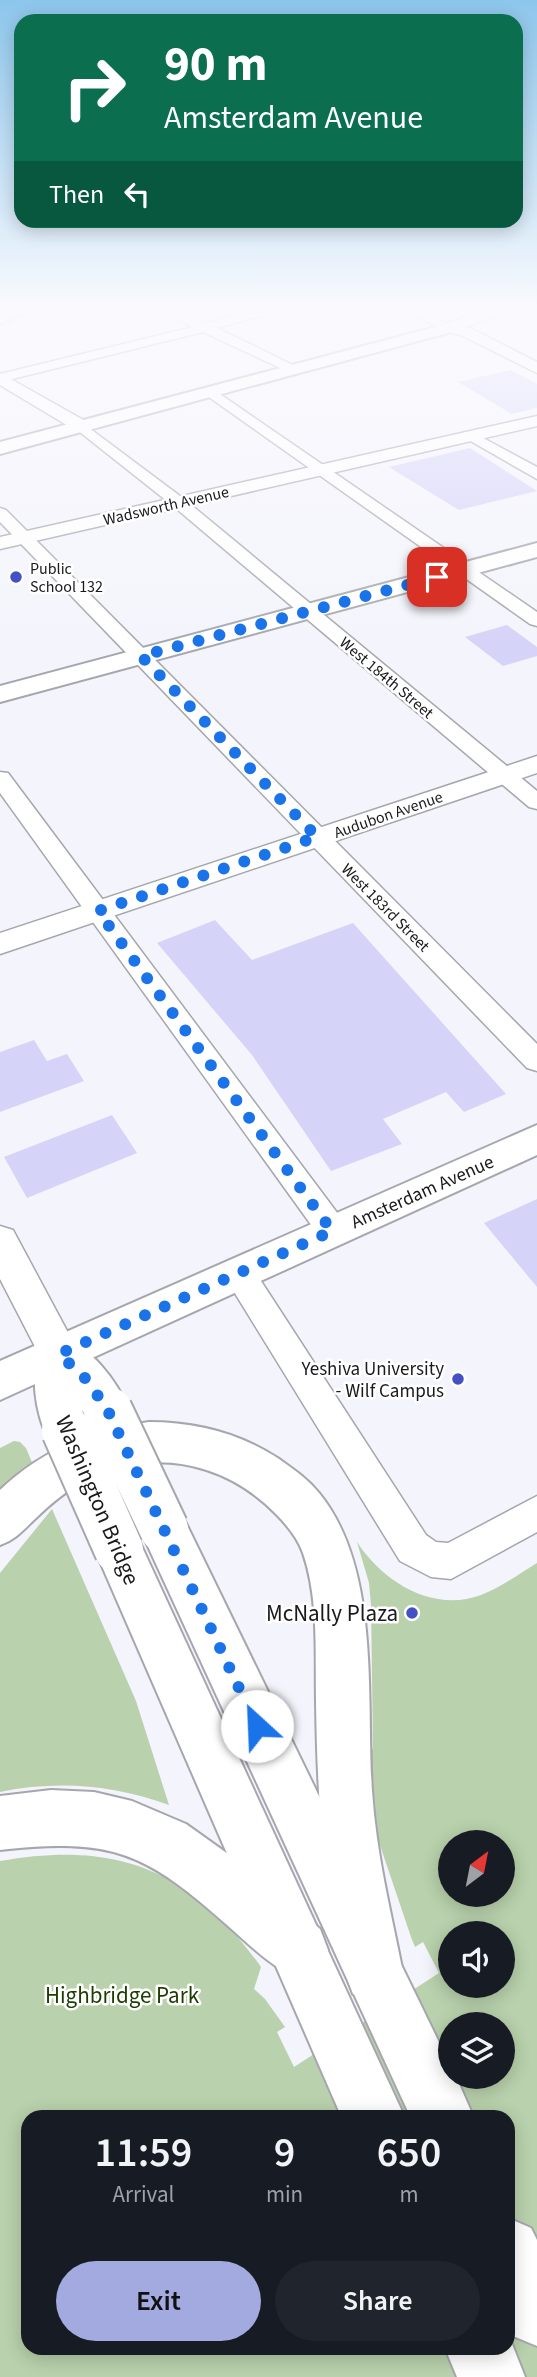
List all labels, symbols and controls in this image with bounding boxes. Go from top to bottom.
text: 90 m [164,30,268,100]
icon: right [49,42,140,133]
text: Amsterdam Avenue [164,95,423,141]
icon: left [118,175,156,213]
text: Then [49,176,104,213]
street label: Wadsworth Avenue [101,481,231,531]
pin [407,547,467,607]
place label: Public School 132 [30,558,103,598]
icon: arrive [418,558,456,596]
marker: Public School 132 [8,569,24,585]
street label: West 184th Street [335,632,439,724]
street label: Audubon Avenue [331,786,446,844]
street label: West 183rd Street [336,859,435,957]
street label: Amsterdam Avenue [347,1149,498,1236]
place label: Yeshiva University - Wilf Campus [300,1356,444,1405]
marker: Yeshiva University - Wilf Campus [450,1371,466,1387]
street label: Washington Bridge [47,1410,148,1590]
place label: McNally Plaza [266,1597,398,1630]
marker: McNally Plaza [404,1605,420,1621]
position arrow [220,1689,294,1763]
north arrow [438,1830,514,1908]
map controls [438,1830,515,2089]
button: sound [438,1921,515,1998]
park label: Highbridge Park [45,1979,200,2012]
button: layers [438,2012,515,2089]
text: 11:59 [95,2123,192,2183]
text: 9 [274,2123,295,2183]
text: 650 [377,2123,441,2183]
text: Arrival [113,2178,174,2211]
text: min [266,2178,303,2211]
text: m [400,2178,419,2211]
button: Exit [56,2261,261,2341]
button: Share [275,2261,480,2341]

